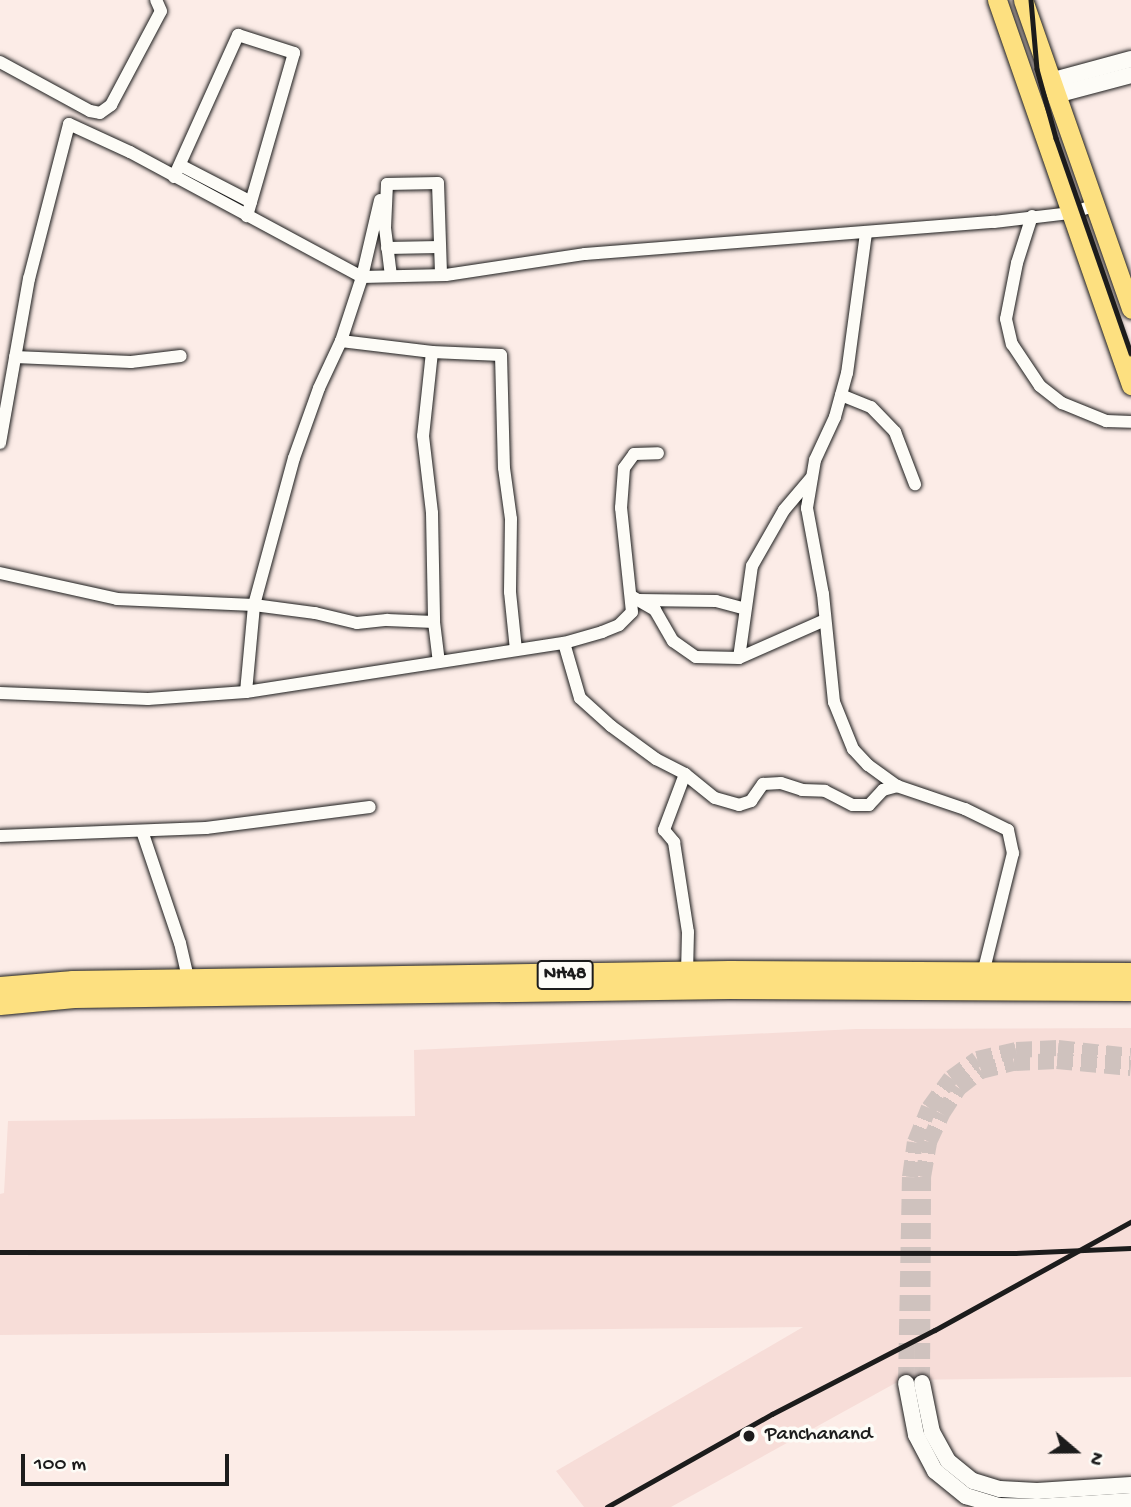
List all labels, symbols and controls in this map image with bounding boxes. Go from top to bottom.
road number: NH48 [535,959,595,990]
north arrow [1040,1416,1110,1486]
place label: Panchanand [765,1423,872,1449]
marker: Panchanand [739,1426,759,1446]
scale bar [24,1440,233,1484]
text: N [1082,1449,1108,1468]
text: 100 m [34,1453,86,1478]

